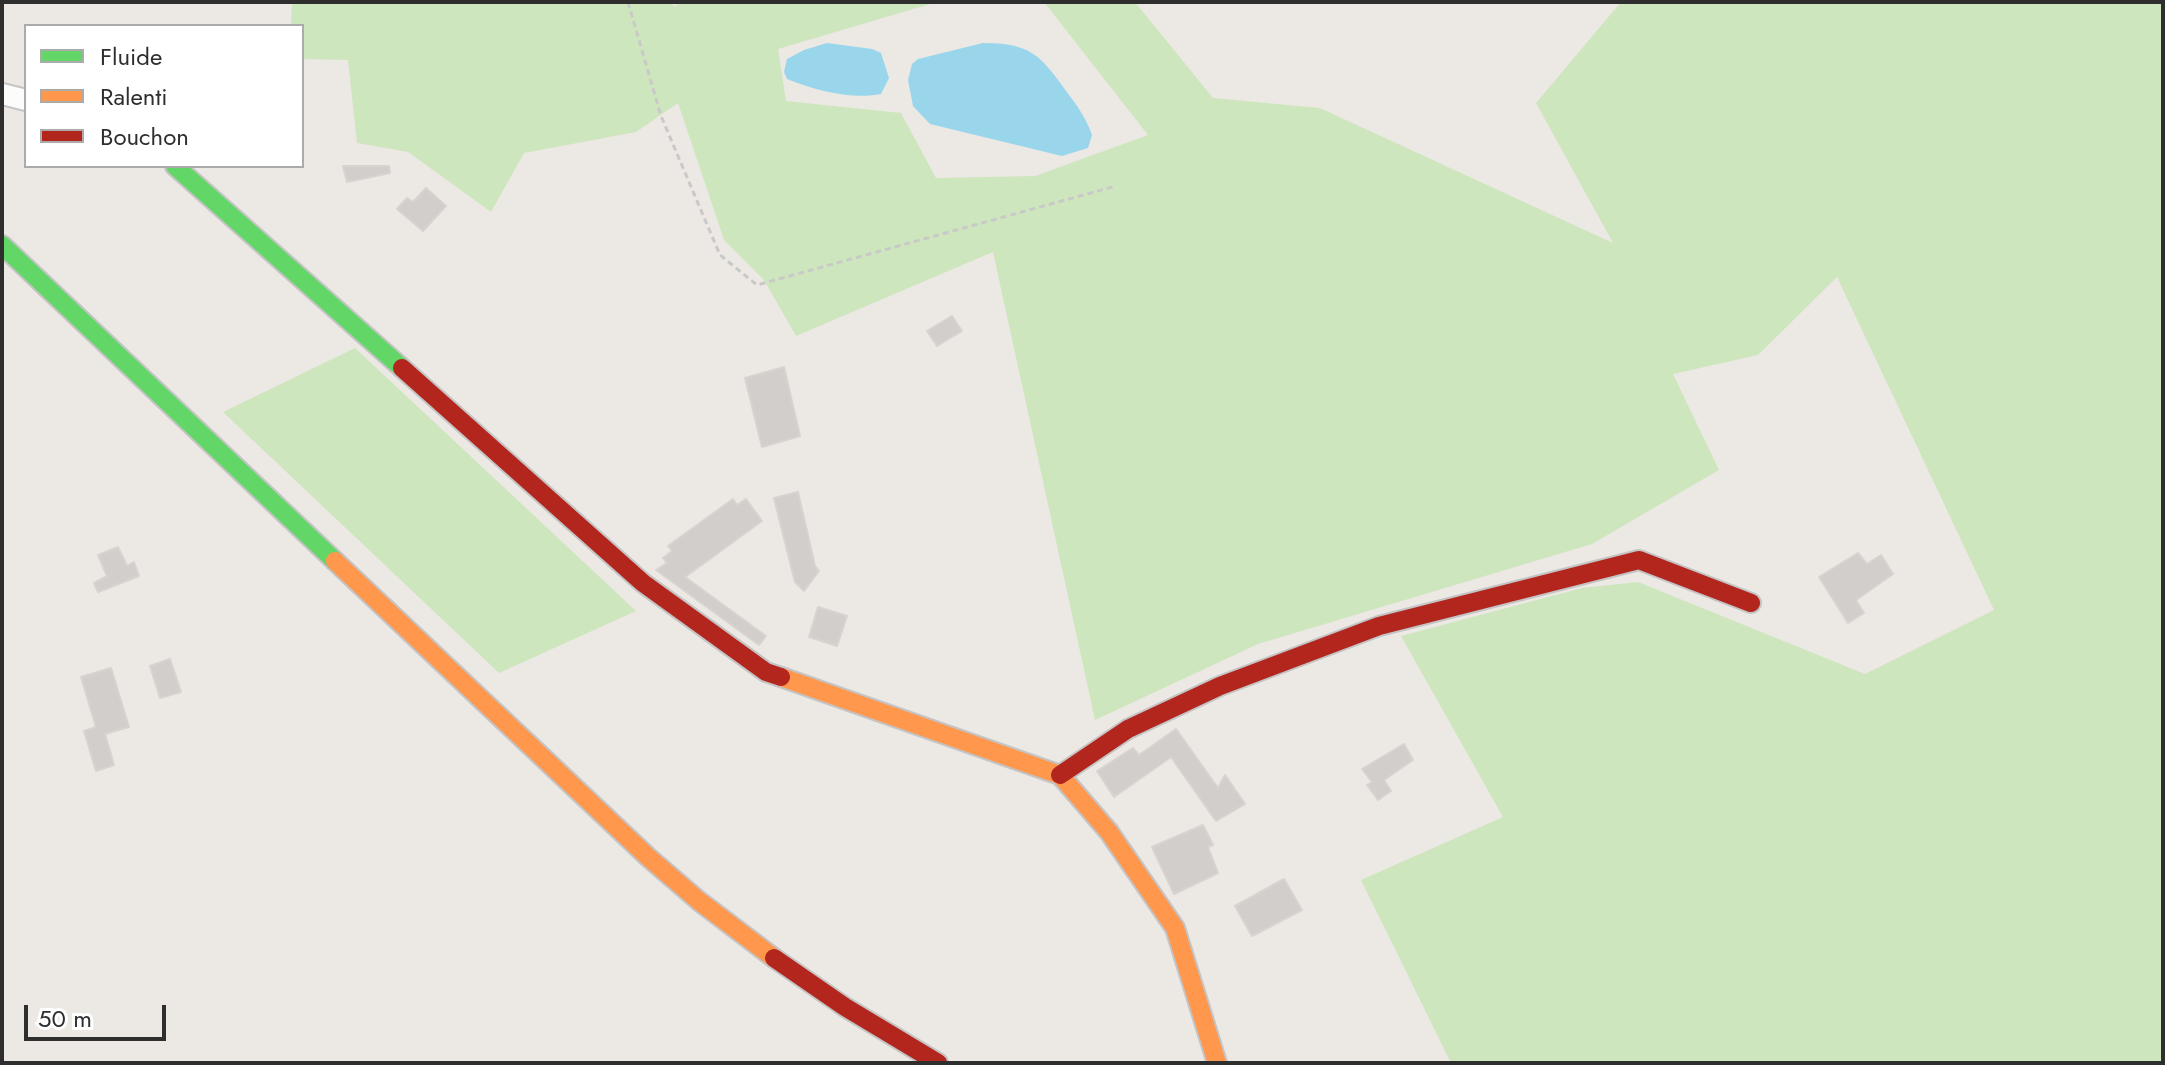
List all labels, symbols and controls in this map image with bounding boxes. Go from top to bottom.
legend [24,24,304,168]
text: Fluide [100,39,162,74]
text: Ralenti [100,79,167,114]
text: Bouchon [100,119,189,154]
scale bar [28,989,170,1039]
text: 50 m [38,1001,92,1036]

